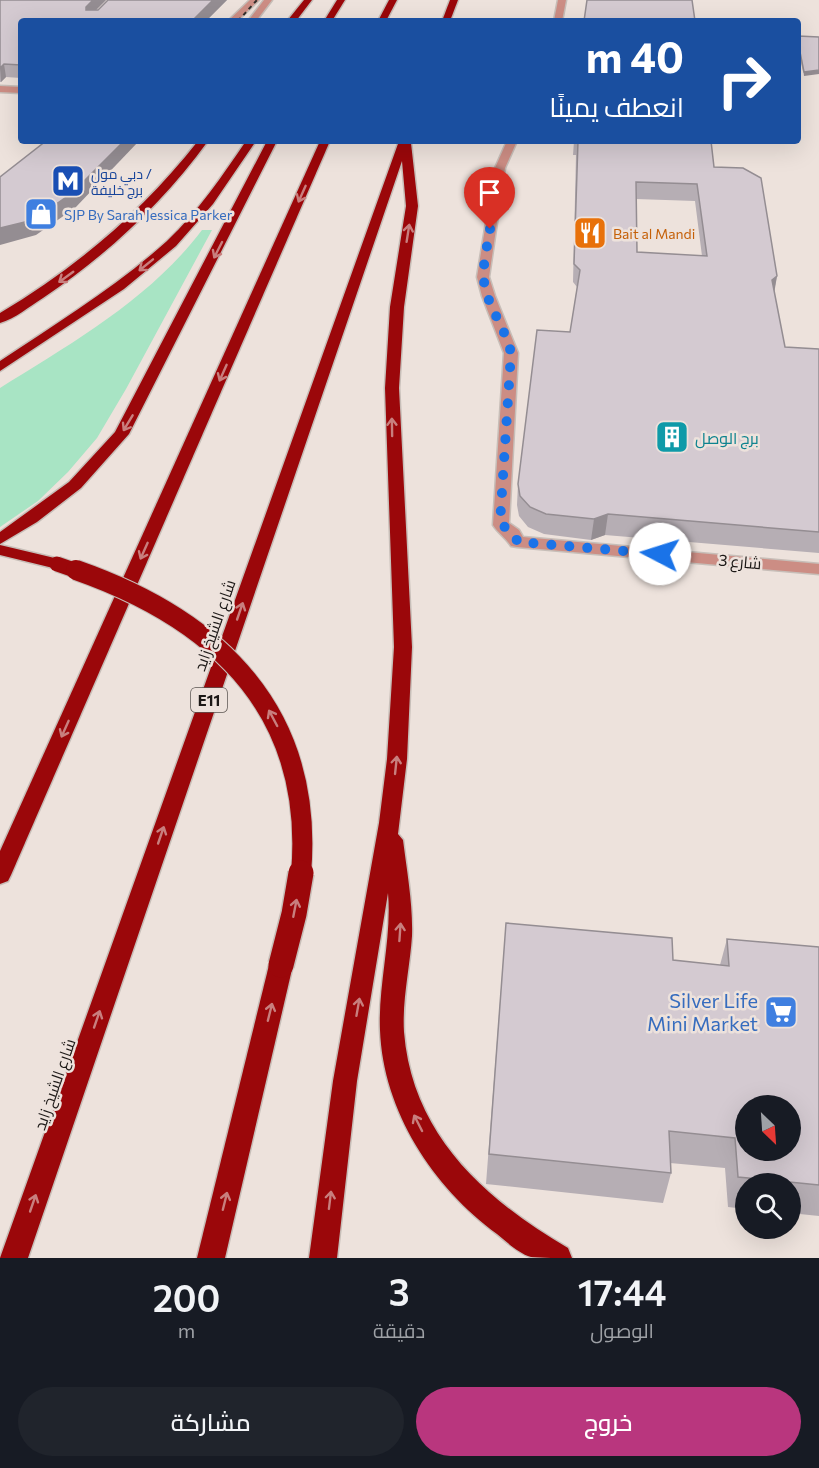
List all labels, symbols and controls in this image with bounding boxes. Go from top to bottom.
text: 40 m [586,30,684,82]
icon: right [705,42,783,120]
text: انعطف يمينًا [549,90,684,123]
metro station icon: دبي مول / برج خليفة [50,163,86,199]
place label: دبي مول / برج خليفة [91,165,152,199]
pin [464,167,515,229]
icon: arrive [473,176,506,209]
one-way arrow [295,185,307,203]
shop icon: SJP By Sarah Jessica Parker [23,196,59,232]
place label: SJP By Sarah Jessica Parker [64,206,233,223]
restaurant icon: Bait al Mandi [572,215,608,251]
one-way arrow [403,224,414,243]
place label: Bait al Mandi [613,225,695,242]
one-way arrow [212,241,224,258]
one-way arrow [138,259,154,272]
one-way arrow [59,271,75,283]
one-way arrow [216,363,228,381]
one-way arrow [122,414,134,431]
one-way arrow [387,418,398,437]
building icon: برج الوصل [654,419,690,455]
place label: برج الوصل [695,428,759,450]
position arrow [628,522,692,586]
one-way arrow [137,542,148,560]
street label: شارع 3 [717,550,762,575]
street label: شارع الشيخ زايد [189,577,241,674]
one-way arrow [235,602,246,621]
road number: E11 [191,688,227,712]
one-way arrow [266,709,278,727]
one-way arrow [58,720,70,738]
one-way arrow [391,756,402,776]
one-way arrow [157,826,168,844]
one-way arrow [290,899,301,918]
one-way arrow [395,923,406,943]
place label: Silver Life Mini Market [647,988,758,1035]
supermarket icon: Silver Life Mini Market [763,994,799,1030]
one-way arrow [353,998,364,1017]
one-way arrow [265,1002,277,1021]
one-way arrow [93,1010,104,1029]
street label: شارع الشيخ زايد [29,1036,81,1133]
north arrow [735,1095,801,1161]
map controls [735,1095,801,1239]
one-way arrow [412,1114,423,1132]
button: search [735,1173,801,1239]
one-way arrow [324,1190,335,1210]
one-way arrow [219,1192,231,1211]
one-way arrow [28,1194,39,1213]
text: 3 [389,1269,409,1313]
text: 17:44 [578,1269,666,1313]
text: 200 [153,1275,220,1319]
text: m [178,1318,195,1342]
text: دقيقة [373,1318,425,1342]
text: الوصول [590,1318,654,1342]
button: مشاركة [18,1387,404,1456]
button: خروج [416,1387,801,1456]

